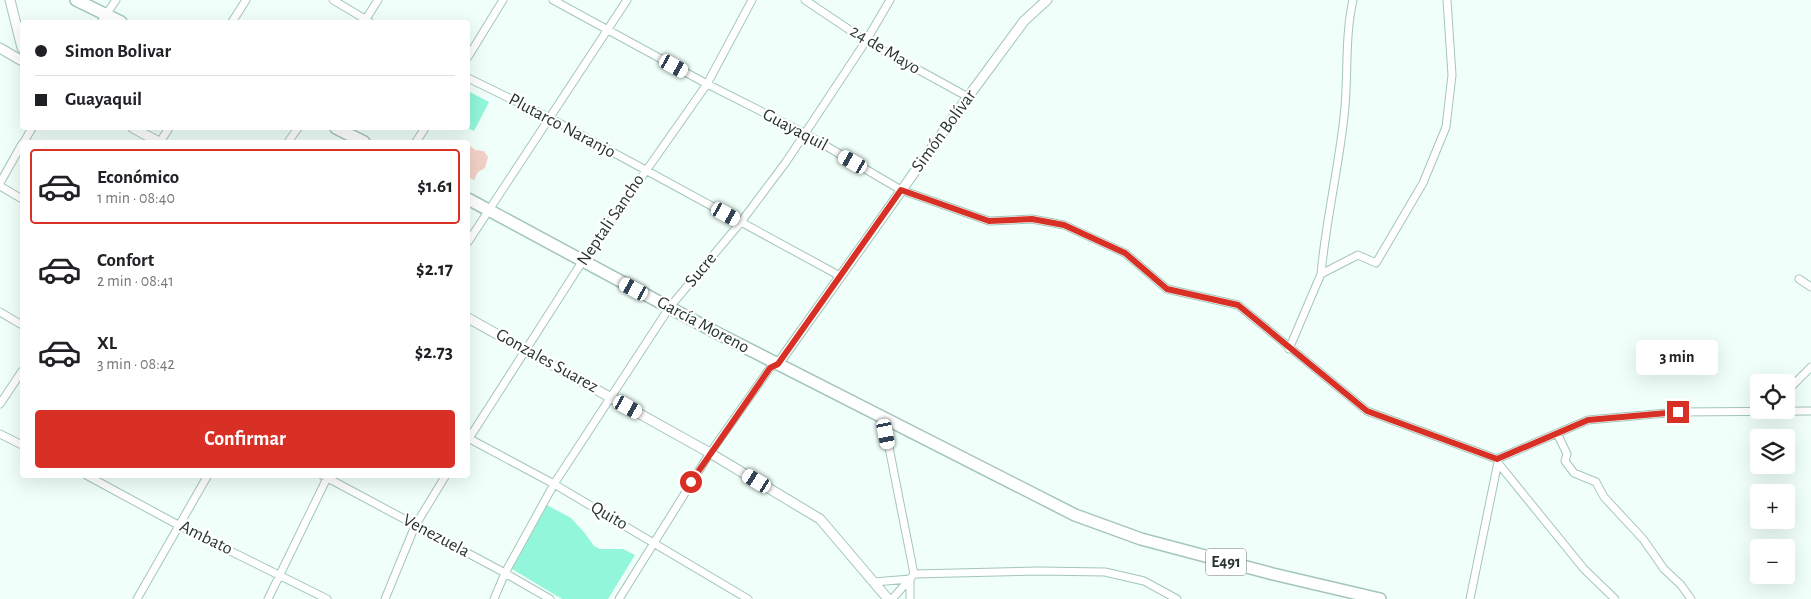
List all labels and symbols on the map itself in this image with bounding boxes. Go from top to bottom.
street label: 24 de Mayo [847,22,924,78]
car [657,52,690,80]
street label: Simón Bolívar [908,87,980,175]
street label: Plutarco Naranjo [506,90,619,162]
street label: Guayaquil [760,105,830,155]
car [836,148,869,176]
street label: Neptali Sancho [574,171,648,269]
car [709,200,742,228]
street label: Sucre [682,249,720,291]
car [617,275,650,303]
street label: García Moreno [654,293,752,357]
street label: Gonzales Suarez [493,326,601,396]
callout: 3 min [1637,340,1719,374]
car [611,393,644,421]
route end [1667,401,1689,423]
car [875,418,896,450]
car [740,467,773,495]
route start [680,471,702,493]
street label: Quito [587,498,631,534]
street label: Venezuela [400,511,472,561]
street label: Ambato [177,518,235,559]
road number: E491 [1206,548,1246,576]

